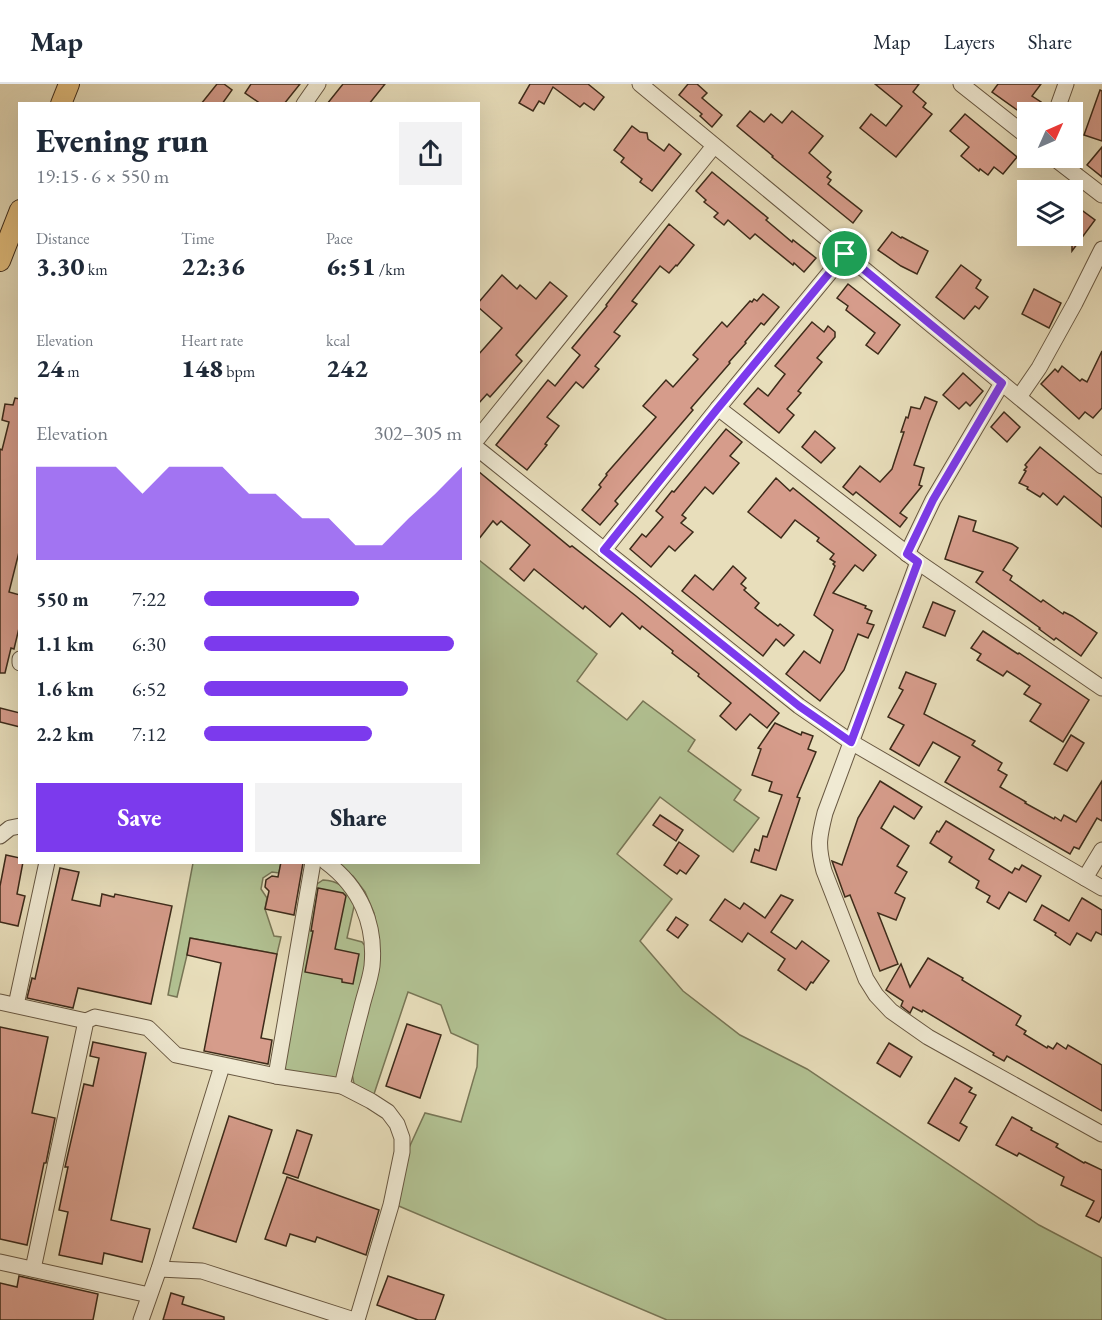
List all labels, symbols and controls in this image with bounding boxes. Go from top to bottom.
text: Map [30,23,83,59]
text: Map [873,28,911,55]
text: Layers [944,28,995,55]
text: Share [1028,28,1072,55]
north arrow [1017,102,1083,168]
map controls [1017,102,1083,246]
text: Evening run [36,119,208,162]
button: share [399,122,462,185]
text: 19:15 · 6 × 550 m [36,163,169,189]
button: layers [1017,180,1083,246]
text: Distance [36,228,89,249]
text: Time [181,228,214,249]
text: Pace [326,228,353,249]
pin [819,228,870,279]
icon: arrive [828,237,861,270]
text: 3.30 [36,249,85,283]
text: 22:36 [181,249,245,283]
text: 6:51 [326,249,376,283]
text: km [85,259,108,280]
text: /km [376,259,405,280]
text: Elevation [36,330,94,351]
text: Heart rate [181,330,243,351]
text: kcal [326,330,350,351]
text: 24 [36,351,64,385]
text: 148 [181,351,223,385]
text: 242 [326,351,368,385]
text: m [64,361,80,382]
text: bpm [223,361,255,382]
text: Elevation [36,420,108,446]
text: 302–305 m [374,420,462,446]
text: 550 m [36,586,89,612]
text: 7:22 [132,586,166,612]
text: 1.1 km [36,631,94,657]
text: 6:30 [132,631,166,657]
text: 1.6 km [36,676,94,702]
text: 6:52 [132,676,166,702]
text: 2.2 km [36,721,94,747]
text: 7:12 [132,721,166,747]
button: Save [36,783,243,852]
button: Share [255,783,462,852]

